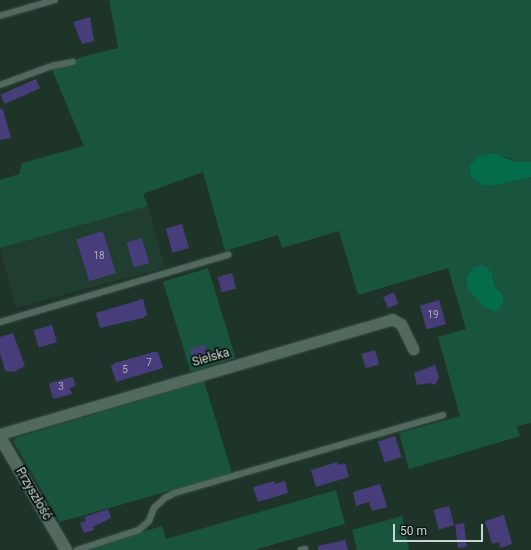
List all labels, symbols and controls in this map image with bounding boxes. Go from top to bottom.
house number: 18 [93,250,105,262]
house number: 19 [427,309,439,321]
street label: Sielska [191,346,231,370]
house number: 7 [146,357,152,369]
house number: 5 [122,364,128,376]
house number: 3 [58,381,64,393]
street label: Przyszłość [12,465,54,523]
scale bar [395,516,485,542]
text: 50 m [400,524,427,538]

